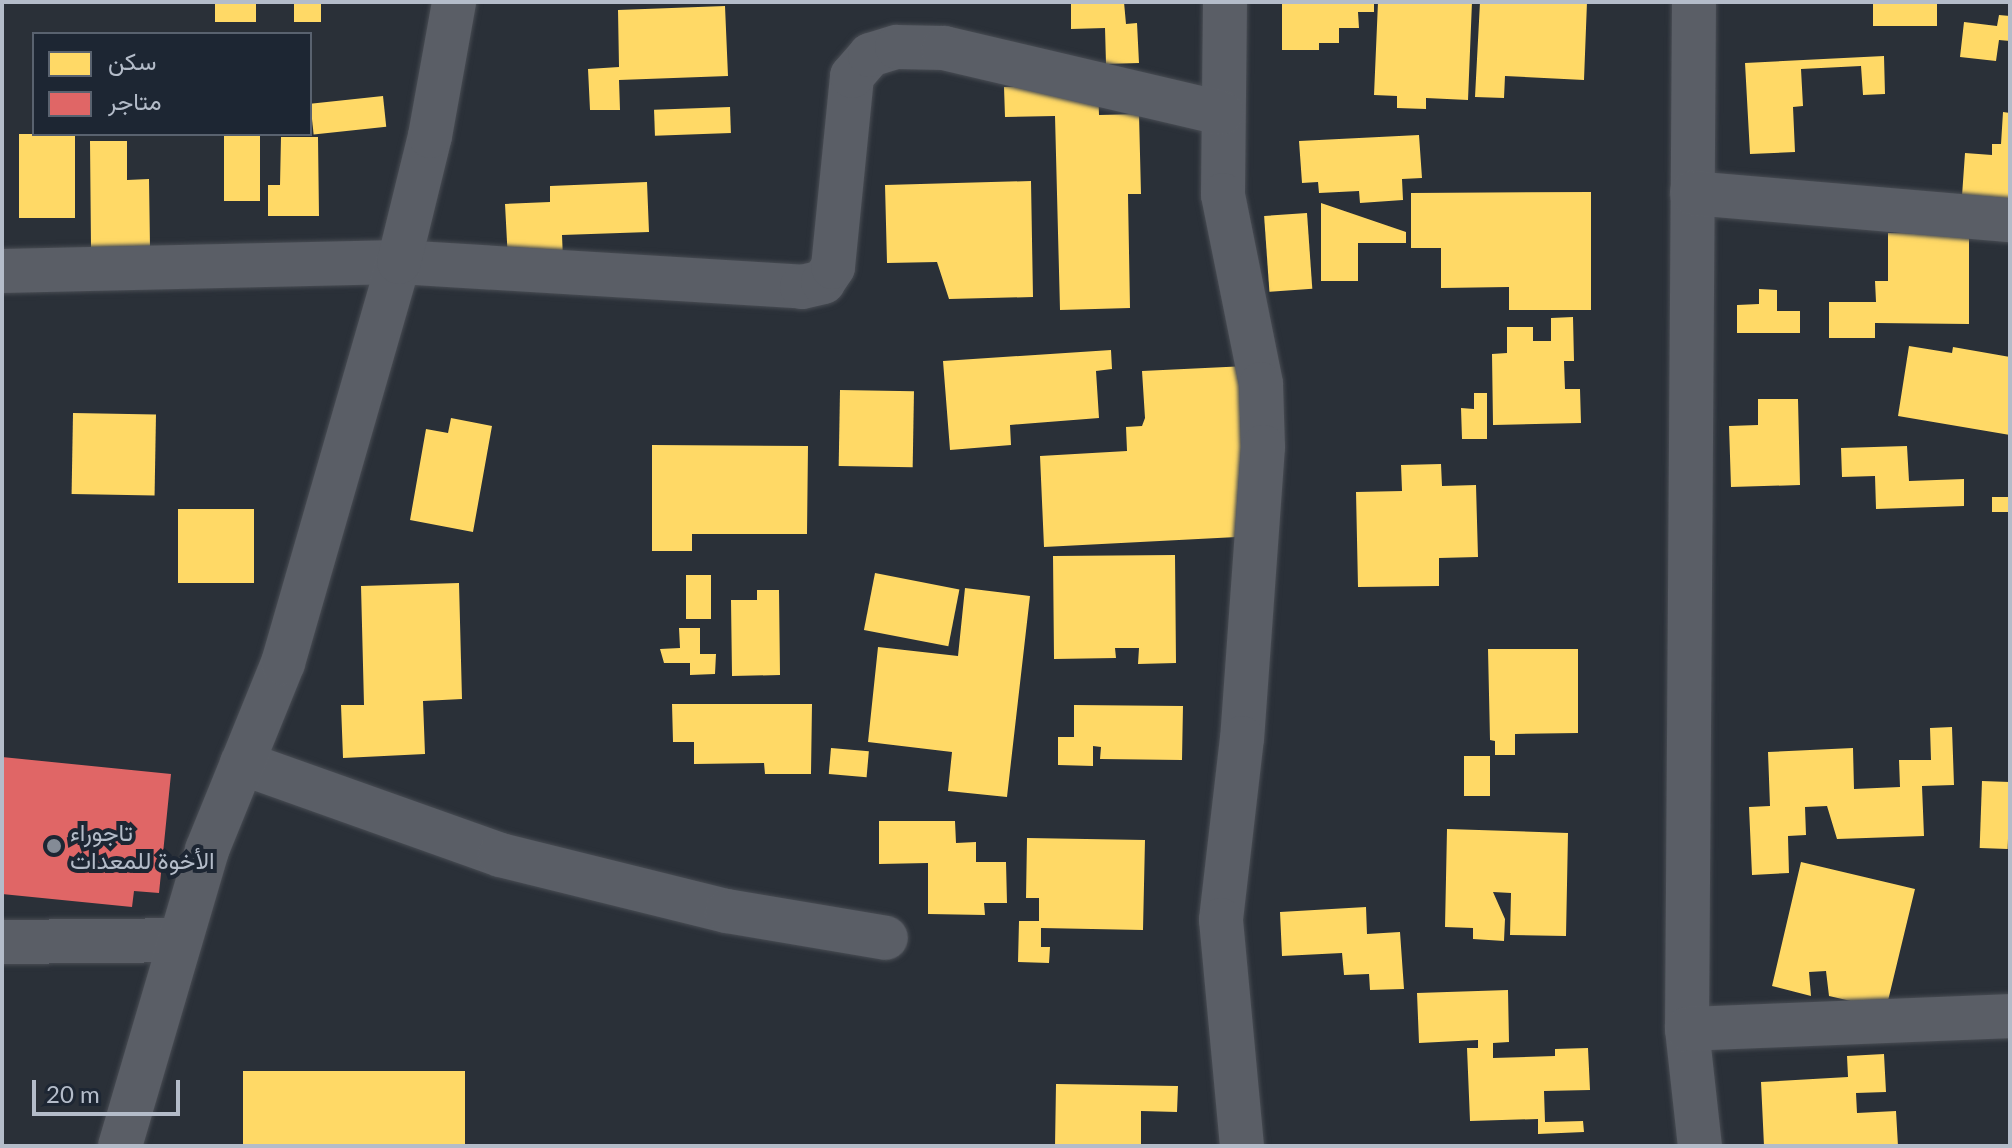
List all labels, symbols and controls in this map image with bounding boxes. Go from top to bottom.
legend [32,32,312,136]
text: سكن [108,46,157,75]
text: متاجر [108,86,162,115]
place label: تاجوراء الأخوة للمعدات [70,818,215,874]
marker: تاجوراء الأخوة للمعدات [45,837,63,855]
scale bar [36,1064,184,1114]
text: 20 m [46,1079,100,1108]

